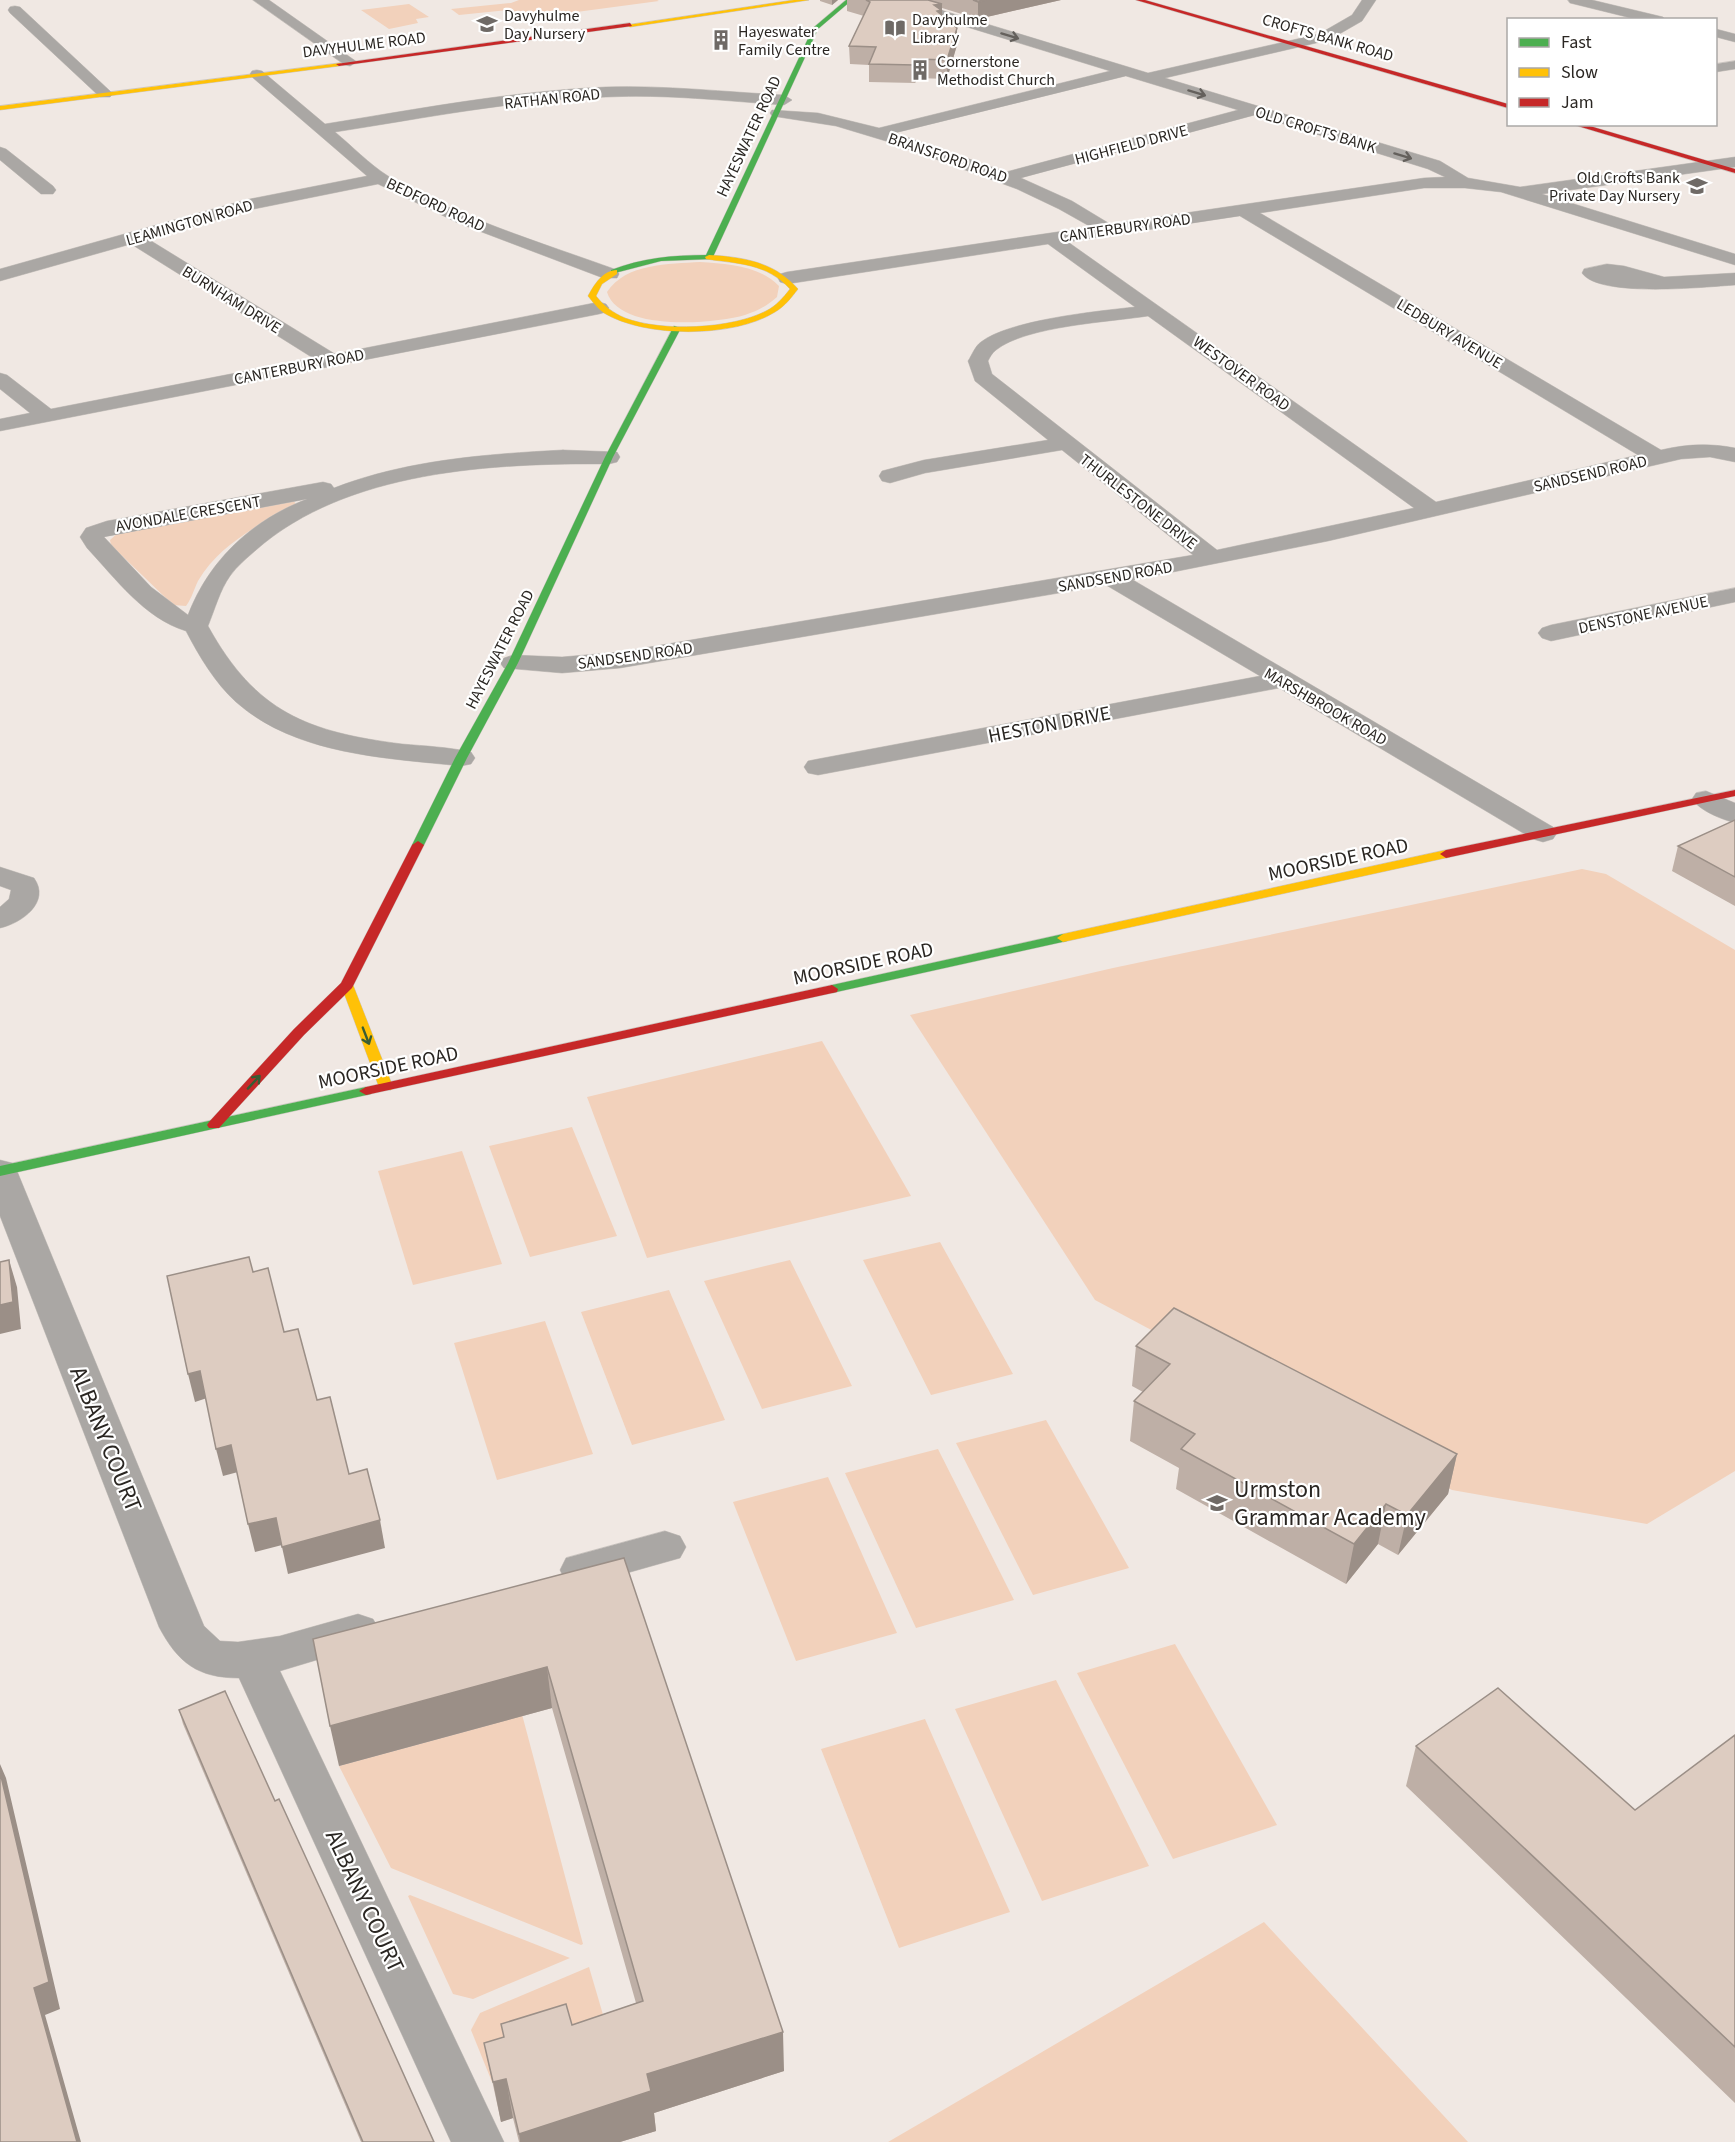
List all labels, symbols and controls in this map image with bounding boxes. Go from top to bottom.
place label: Davyhulme Day Nursery [504,5,586,45]
place label: Davyhulme Library [912,9,988,49]
street label: CROFTS BANK ROAD [1260,9,1396,67]
school or university icon: Davyhulme Day Nursery [475,12,499,36]
library icon: Davyhulme Library [883,16,907,40]
legend [1507,18,1717,126]
place label: Hayeswater Family Centre [738,21,830,61]
street label: DAVYHULME ROAD [301,27,427,63]
building icon: Hayeswater Family Centre [709,28,733,52]
text: Fast [1561,30,1592,55]
one-way arrow [1000,31,1019,42]
place label: Cornerstone Methodist Church [937,51,1055,91]
building icon: Cornerstone Methodist Church [908,58,932,82]
text: Slow [1561,60,1598,85]
street label: HAYESWATER ROAD [711,72,787,201]
street label: RATHAN ROAD [503,83,601,115]
one-way arrow [1187,88,1206,99]
text: Jam [1561,90,1594,115]
street label: OLD CROFTS BANK [1252,101,1380,159]
street label: HIGHFIELD DRIVE [1072,119,1190,171]
street label: BRANSFORD ROAD [885,127,1010,189]
one-way arrow [1394,151,1413,162]
place label: Old Crofts Bank Private Day Nursery [1549,167,1681,207]
street label: BEDFORD ROAD [383,172,489,237]
school or university icon: Old Crofts Bank Private Day Nursery [1685,174,1709,198]
street label: LEAMINGTON ROAD [123,194,255,252]
street label: CANTERBURY ROAD [1058,208,1192,248]
street label: BURNHAM DRIVE [178,261,285,339]
street label: LEDBURY AVENUE [1392,294,1507,374]
street label: WESTOVER ROAD [1188,331,1295,417]
street label: CANTERBURY ROAD [232,344,366,390]
street label: THURLESTONE DRIVE [1075,449,1202,555]
street label: SANDSEND ROAD [1531,450,1649,498]
street label: AVONDALE CRESCENT [114,490,263,538]
street label: SANDSEND ROAD [1056,556,1174,598]
street label: HAYESWATER ROAD [460,586,540,713]
street label: DENSTONE AVENUE [1576,591,1710,639]
street label: SANDSEND ROAD [576,637,694,675]
street label: MARSHBROOK ROAD [1260,663,1391,751]
street label: HESTON DRIVE [986,699,1113,751]
street label: MOORSIDE ROAD [1266,831,1411,888]
street label: MOORSIDE ROAD [791,935,936,992]
one-way arrow [362,1026,373,1045]
street label: MOORSIDE ROAD [316,1039,461,1096]
one-way arrow [247,1074,261,1089]
street label: ALBANY COURT [60,1361,151,1517]
place label: Urmston Grammar Academy [1234,1472,1426,1535]
school or university icon: Urmston Grammar Academy [1205,1491,1229,1515]
street label: ALBANY COURT [316,1824,413,1979]

